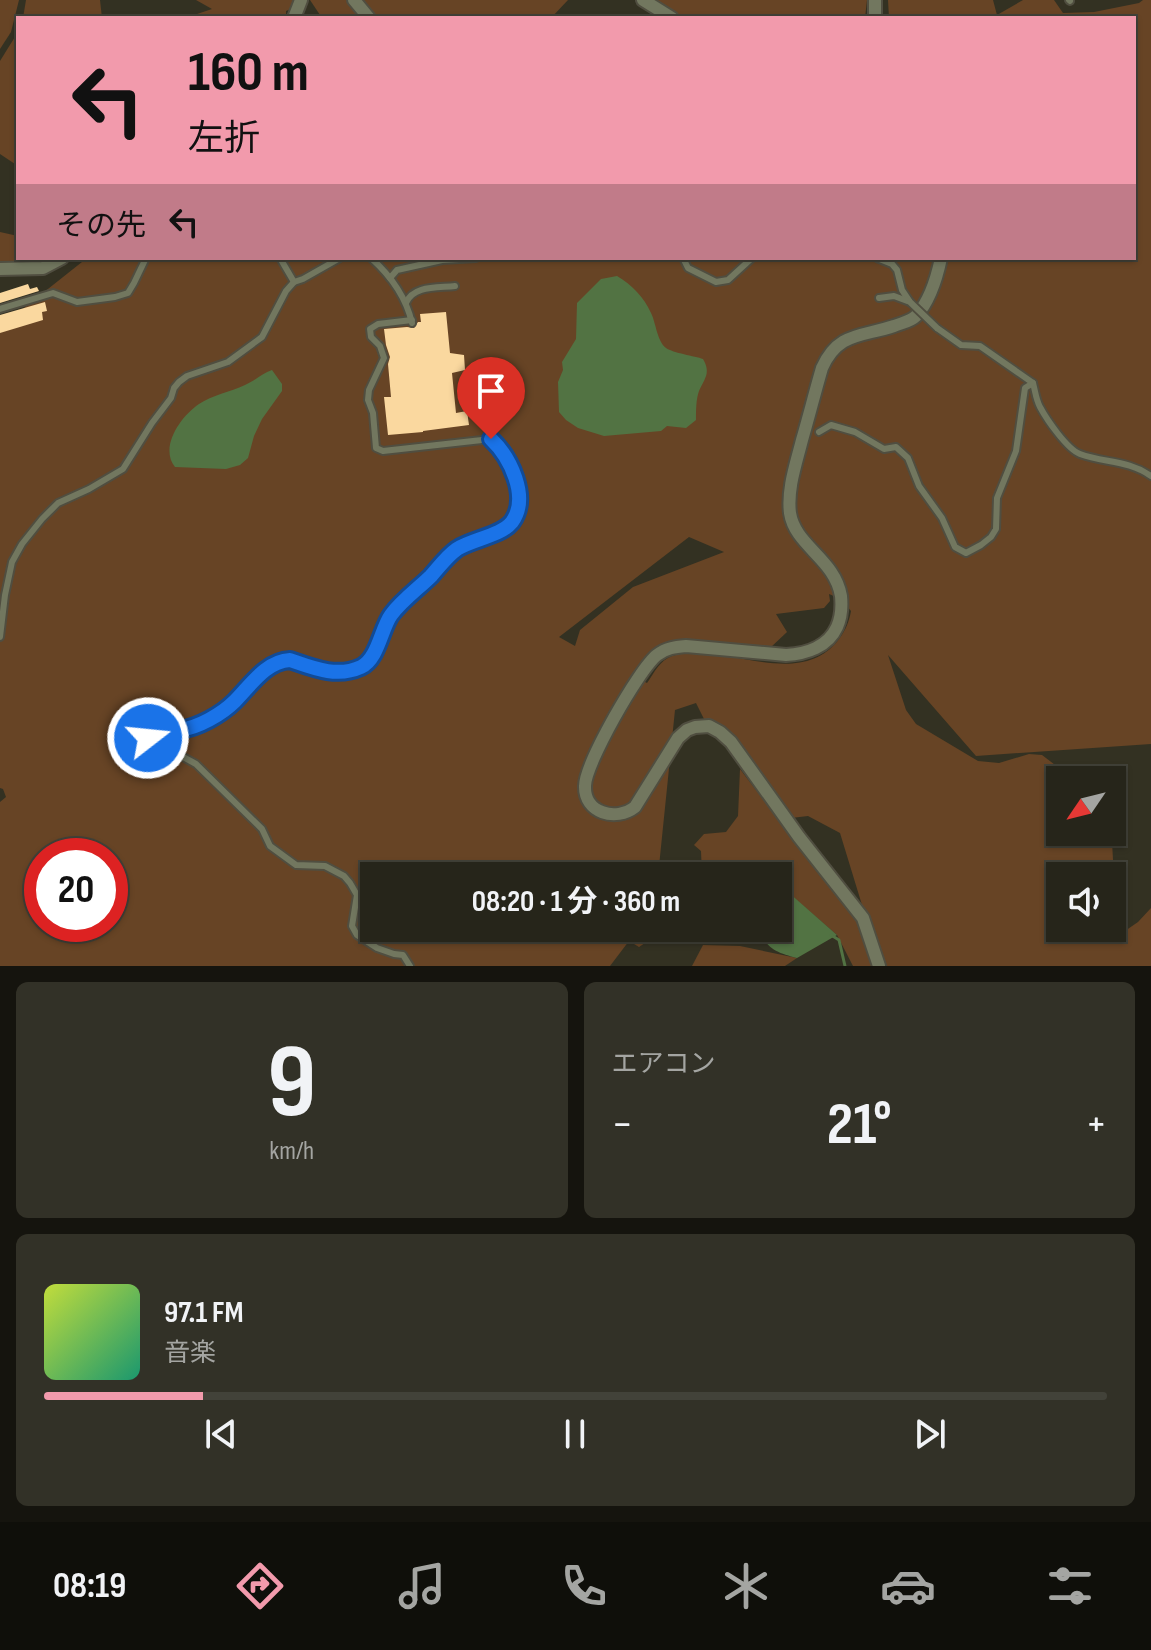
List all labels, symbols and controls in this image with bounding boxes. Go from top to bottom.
text: 160 m [188,40,309,107]
icon: left [56,48,160,152]
text: 左折 [188,118,260,161]
icon: left [162,200,206,244]
text: その先 [56,208,146,244]
pin [457,357,525,439]
icon: arrive [469,369,513,413]
position arrow [106,696,190,780]
north arrow [1046,766,1126,846]
map controls [1046,766,1126,942]
speed limit sign: 20 [24,838,128,942]
button: sound [1046,862,1126,942]
text: 08:20 · 1 分 · 360 m [472,884,680,920]
text: 9 [267,1021,316,1146]
text: エアコン [612,1049,716,1080]
text: 21° [827,1089,892,1161]
text: − [612,1098,633,1151]
text: + [1085,1098,1107,1151]
text: km/h [269,1136,314,1167]
text: 97.1 FM [164,1295,244,1331]
text: 音楽 [164,1338,216,1369]
icon: previous [199,1412,243,1456]
icon: pause [553,1412,597,1456]
icon: next [908,1412,952,1456]
icon: directions [232,1558,288,1614]
icon: music [394,1558,450,1614]
icon: phone [556,1558,612,1614]
icon: climate [718,1558,774,1614]
icon: car [880,1558,936,1614]
icon: filters [1042,1558,1098,1614]
text: 08:19 [53,1565,126,1608]

